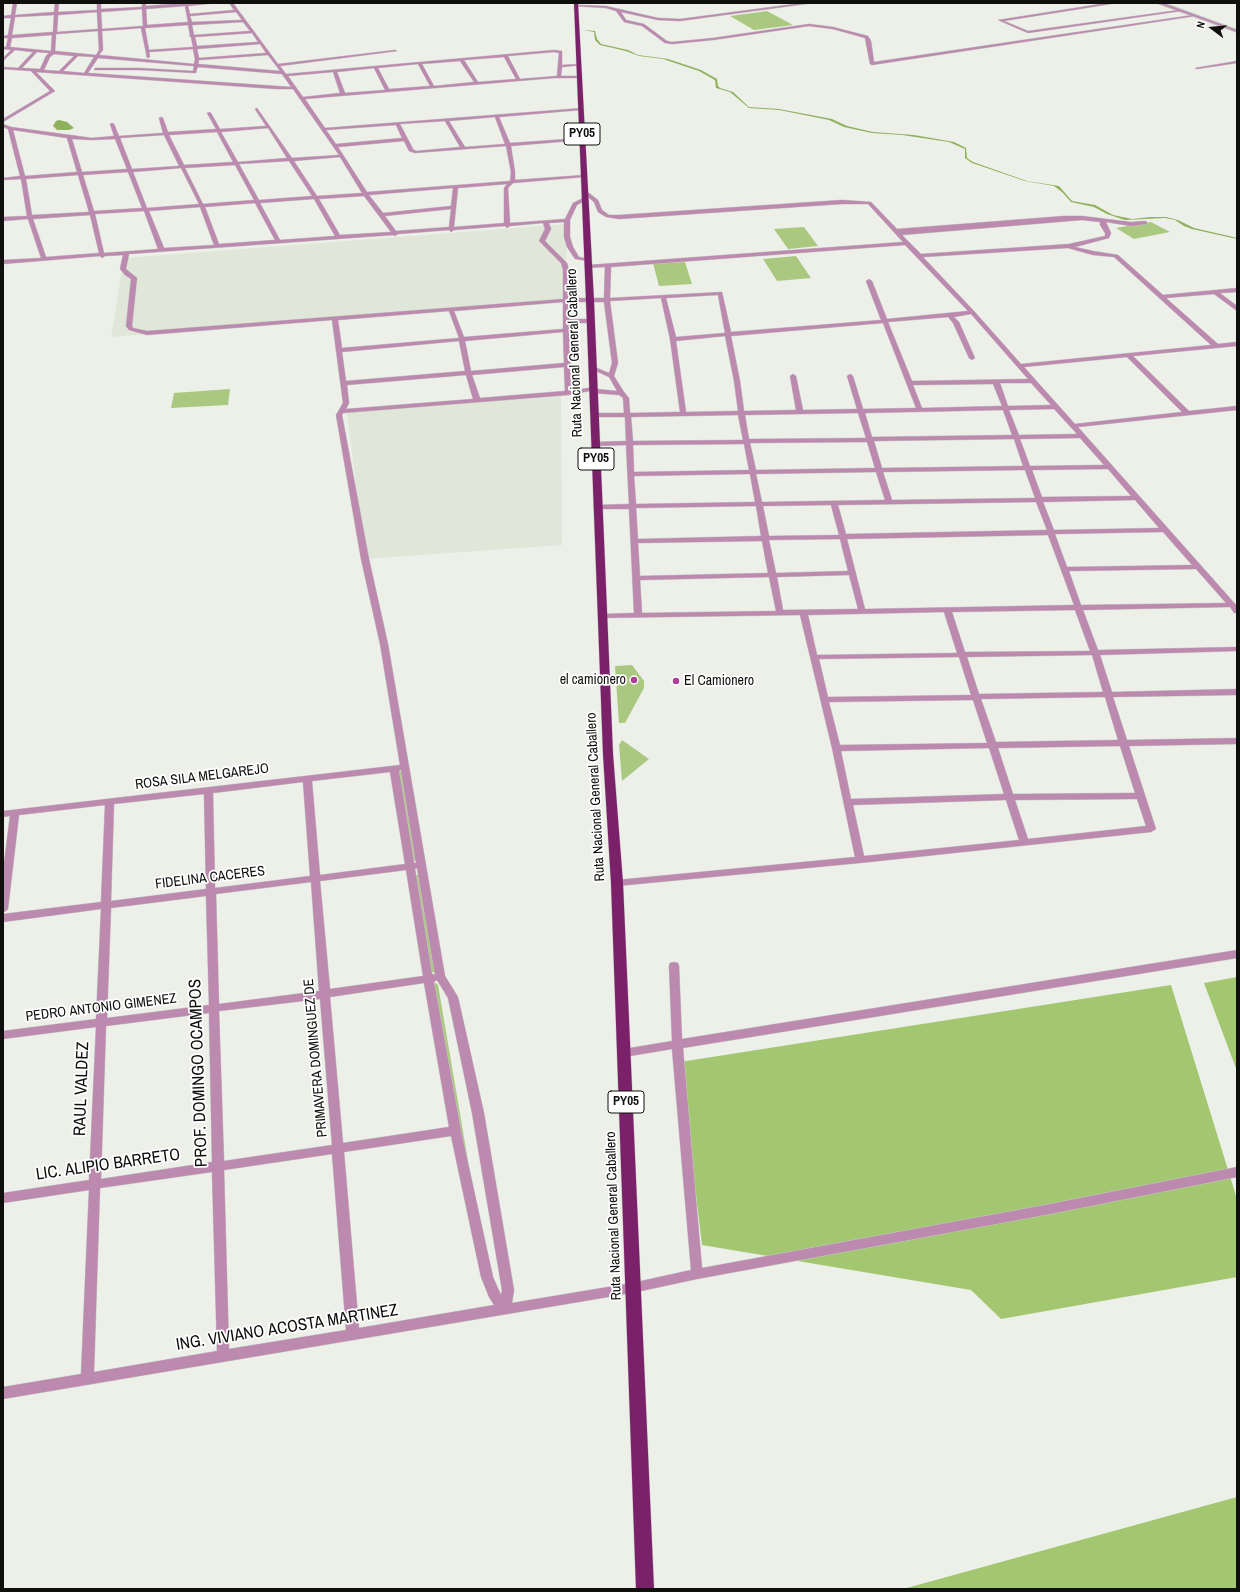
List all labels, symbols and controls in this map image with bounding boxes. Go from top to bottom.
north arrow [1192,8,1232,48]
text: N [1193,20,1208,30]
road number: PY05 [564,123,600,145]
street label: Ruta Nacional General Caballero [564,268,586,438]
road number: PY05 [578,448,614,470]
place label: el camionero [560,672,626,688]
place label: El Camionero [684,673,754,689]
marker: el camionero [629,675,639,685]
marker: El Camionero [671,676,681,686]
street label: Ruta Nacional General Caballero [583,712,609,882]
street label: ROSA SILA MELGAREJO [134,760,270,794]
street label: FIDELINA CACERES [154,863,266,893]
street label: PRIMAVERA DOMINGUEZ DE [301,978,331,1138]
street label: PROF. DOMINGO OCAMPOS [186,979,212,1167]
street label: PEDRO ANTONIO GIMENEZ [25,990,177,1026]
street label: RAUL VALDEZ [70,1042,94,1136]
road number: PY05 [608,1091,644,1113]
street label: Ruta Nacional General Caballero [603,1131,625,1301]
street label: LIC. ALIPIO BARRETO [35,1145,181,1185]
street label: ING. VIVIANO ACOSTA MARTINEZ [175,1300,399,1356]

